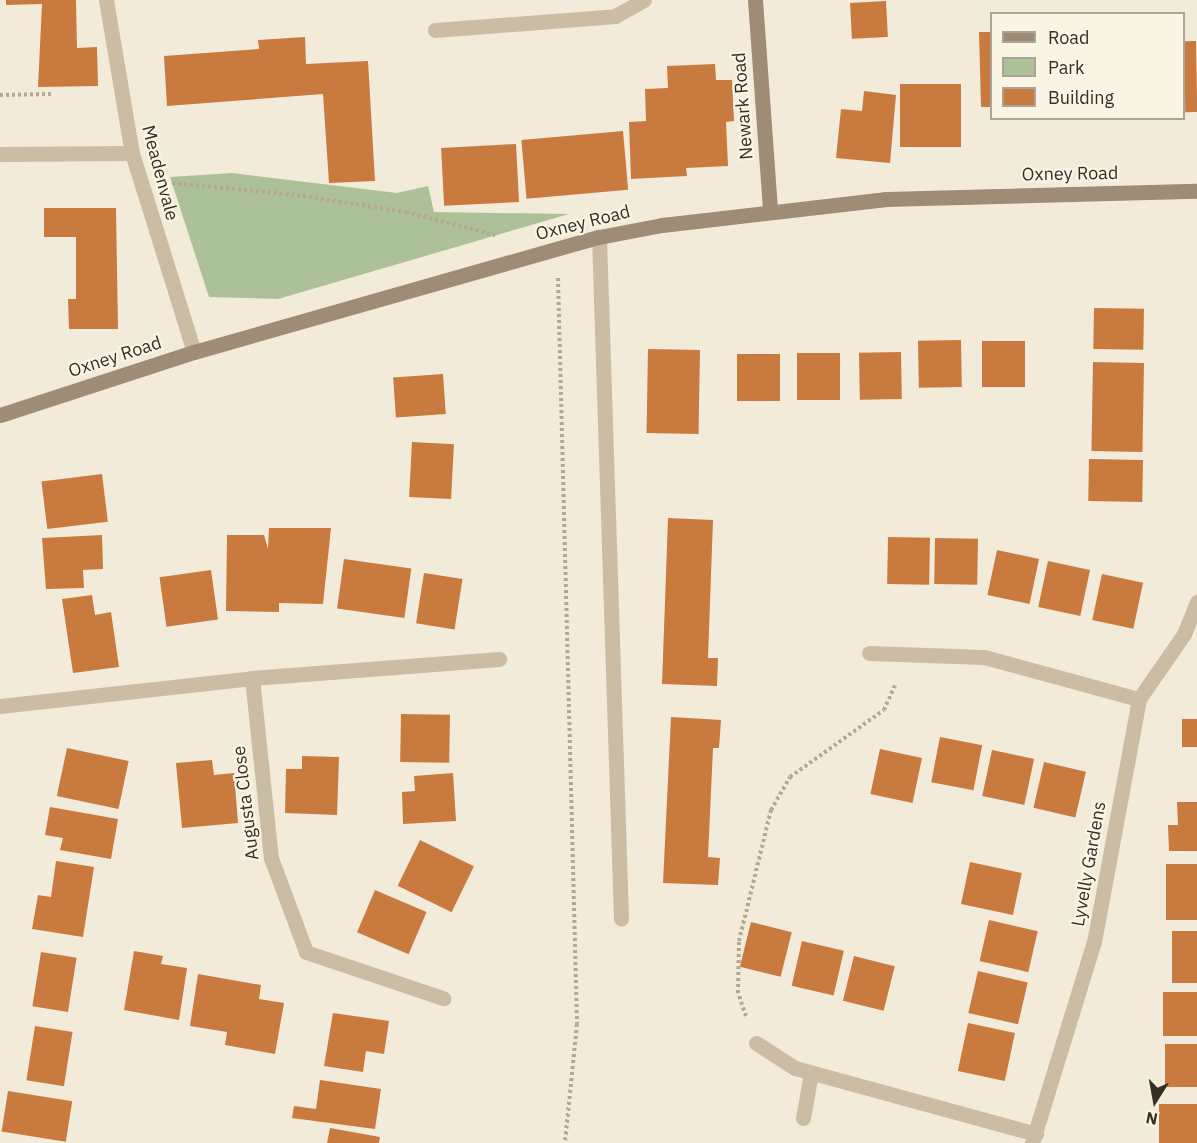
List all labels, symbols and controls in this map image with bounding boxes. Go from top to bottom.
legend [990,12,1185,120]
text: Road [1048,26,1089,49]
street label: Newark Road [728,52,758,160]
text: Park [1048,56,1084,79]
text: Building [1048,86,1114,109]
street label: Meadenvale [137,123,183,223]
street label: Oxney Road [1022,162,1118,186]
street label: Oxney Road [534,201,632,245]
street label: Oxney Road [66,332,164,382]
street label: Augusta Close [228,745,264,861]
street label: Lyvelly Gardens [1067,800,1111,928]
north arrow [1125,1071,1185,1131]
text: N [1144,1108,1159,1130]

